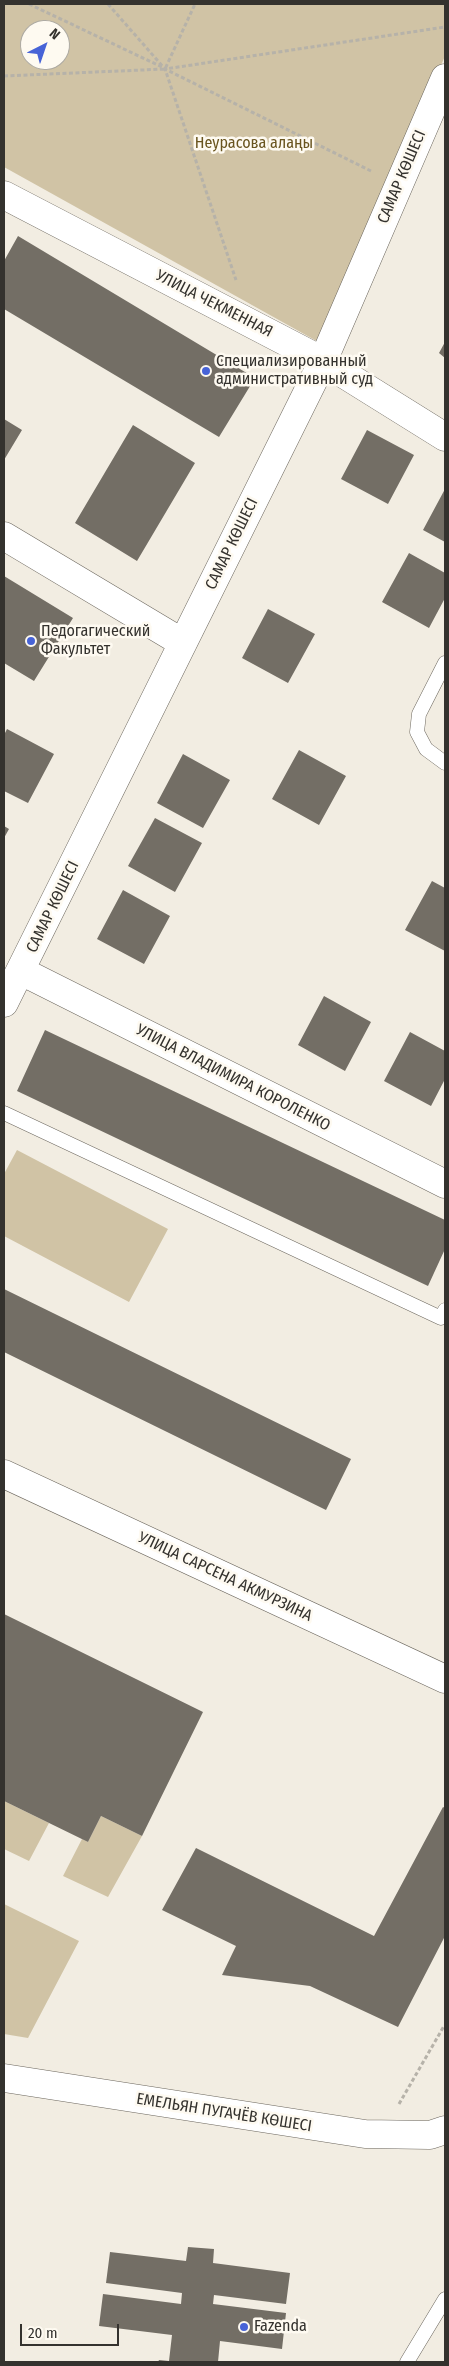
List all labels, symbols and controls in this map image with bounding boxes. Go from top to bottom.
north arrow [20,20,70,70]
text: N [46,25,63,43]
street label: САМАР КӨШЕСІ [374,127,430,227]
park label: Неурасова алаңы [195,134,313,154]
street label: УЛИЦА ЧЕКМЕННАЯ [152,266,276,342]
place label: Специализированный административный суд [216,352,373,390]
marker: Специализированный административный суд [200,365,212,377]
street label: САМАР КӨШЕСІ [202,495,262,593]
place label: Педогагический Факультет [41,622,150,660]
marker: Педогагический Факультет [25,635,37,647]
street label: САМАР КӨШЕСІ [23,858,83,956]
street label: УЛИЦА ВЛАДИМИРА КОРОЛЕНКО [133,1020,333,1136]
street label: УЛИЦА САРСЕНА АКМУРЗИНА [135,1528,315,1626]
street label: ЕМЕЛЬЯН ПУГАЧЁВ КӨШЕСІ [135,2090,313,2136]
scale bar [22,2314,121,2346]
place label: Fazenda [254,2317,307,2337]
marker: Fazenda [238,2321,250,2333]
text: 20 m [28,2324,58,2342]

